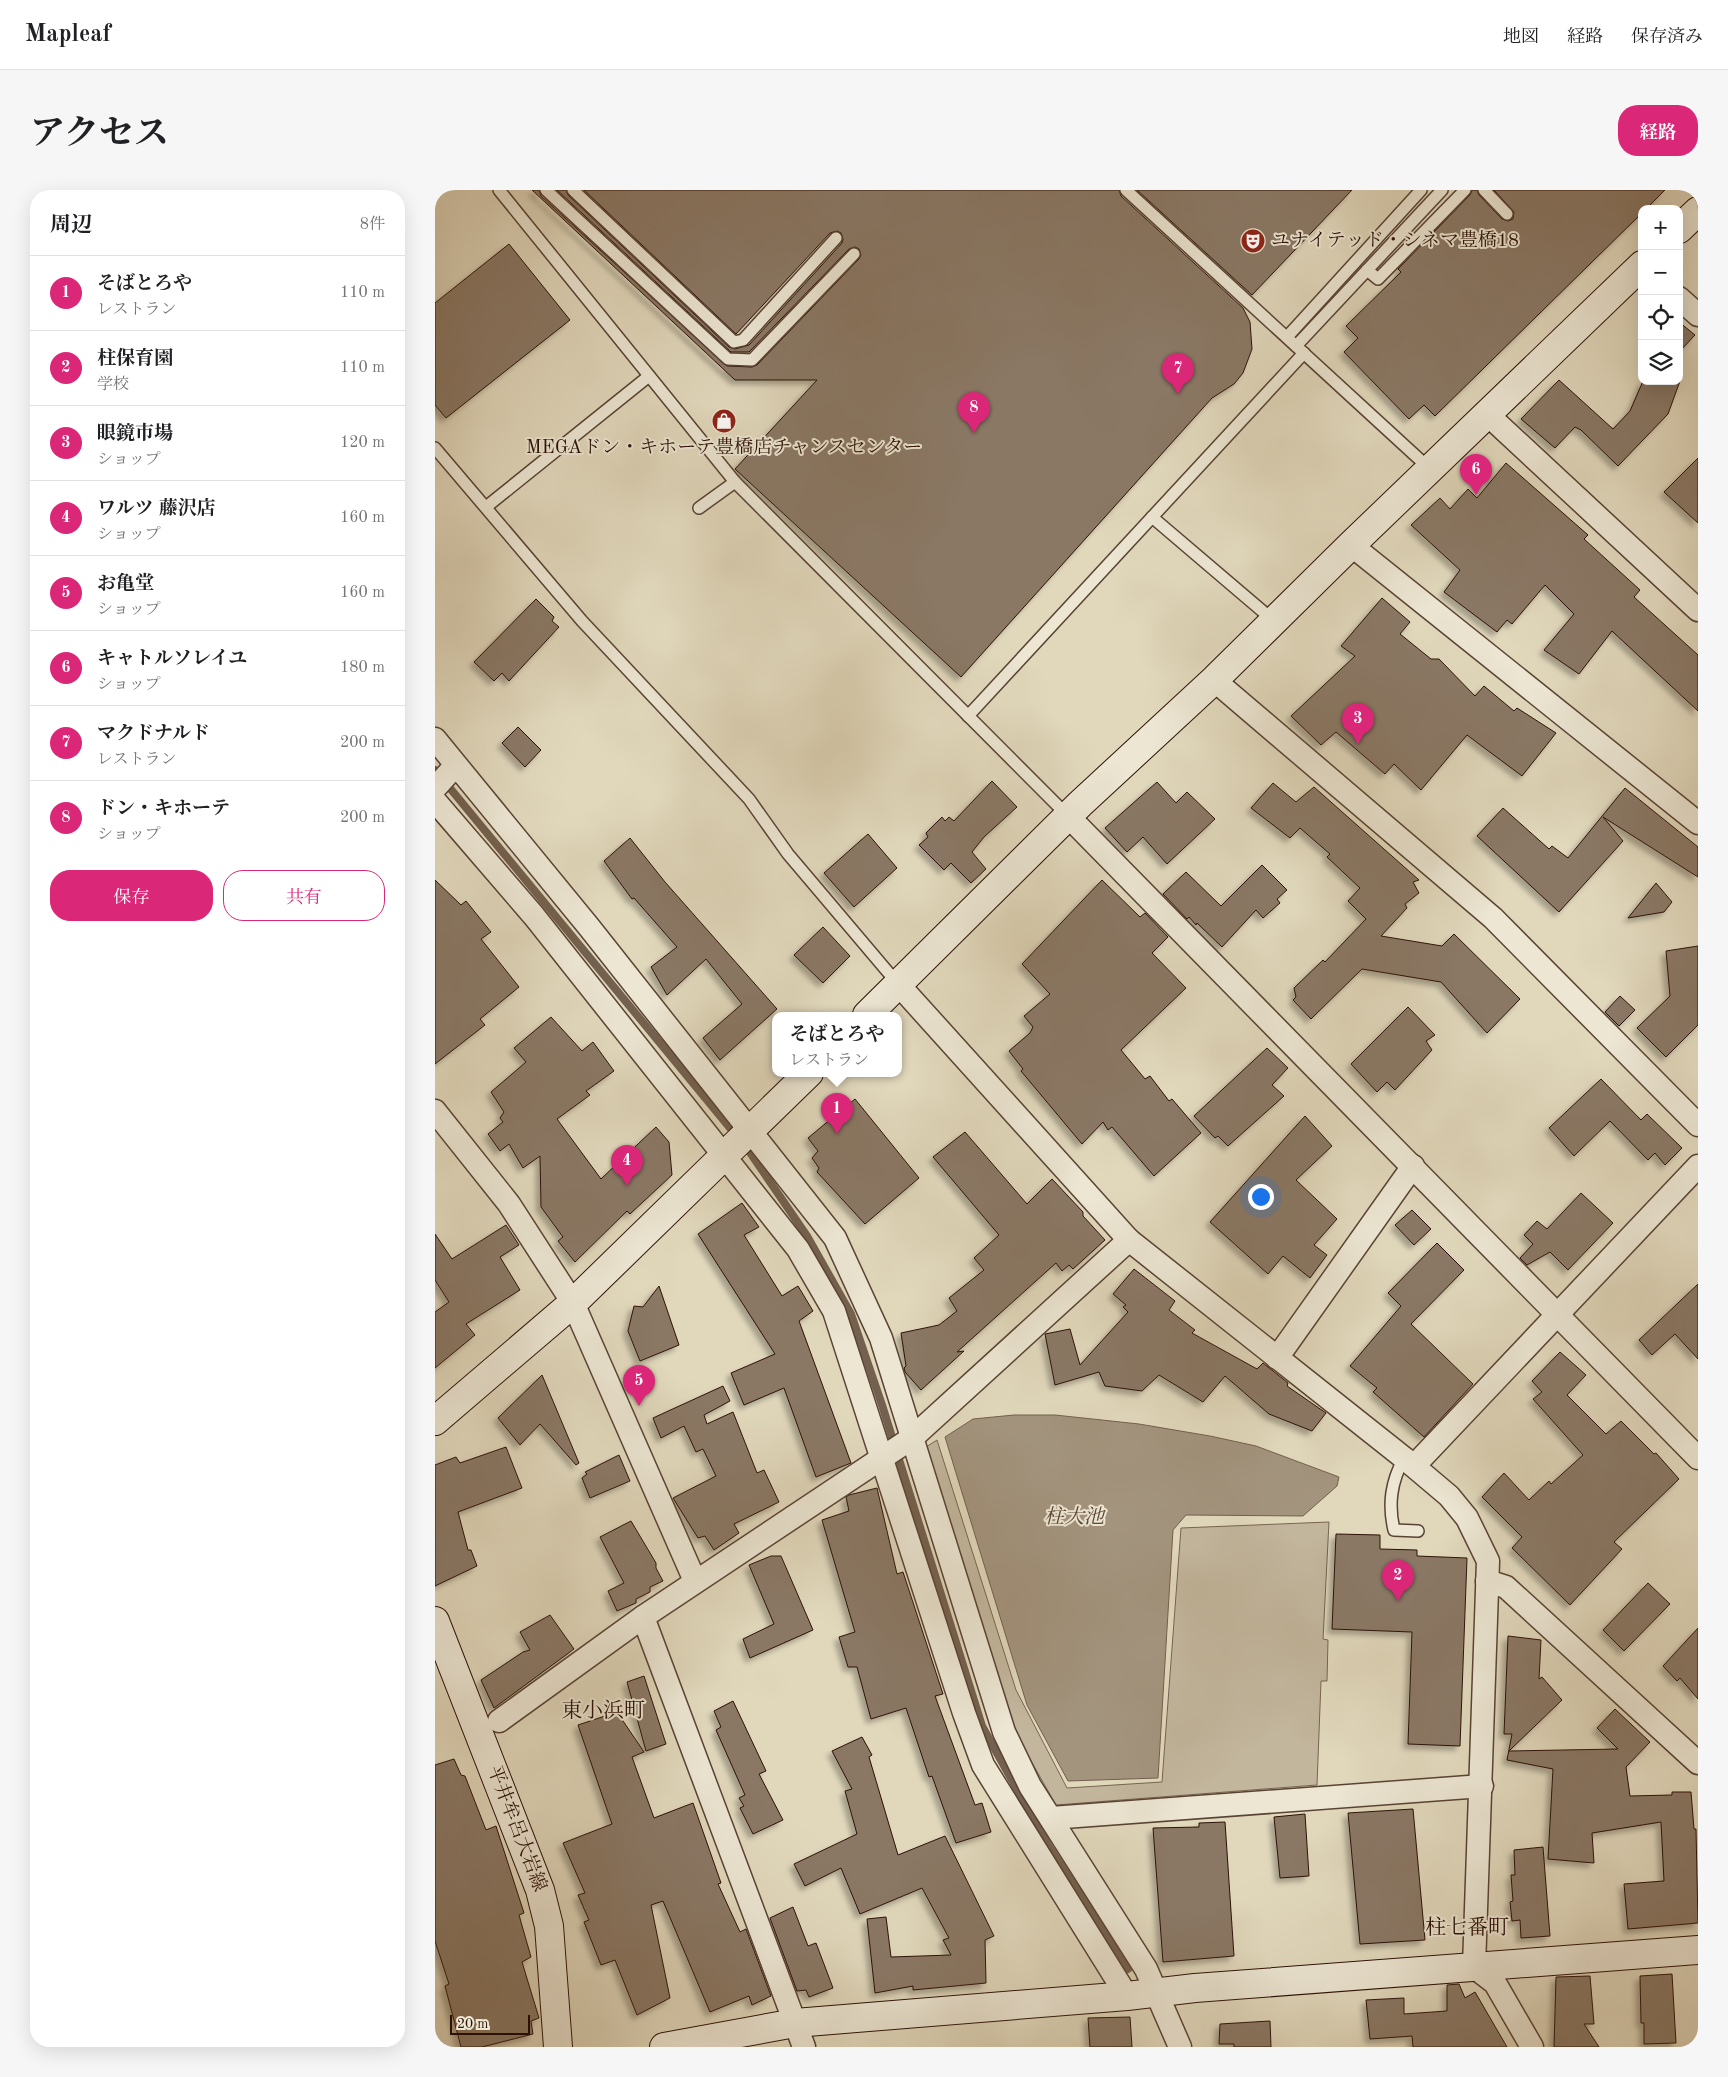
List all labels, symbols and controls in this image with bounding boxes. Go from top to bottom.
text: Mapleaf [25,23,111,47]
text: 地図 [1503,28,1539,46]
text: 経路 [1567,28,1603,46]
text: 保存済み [1631,28,1703,46]
button: 経路 [1618,105,1698,156]
text: アクセス [30,117,169,152]
map controls [1638,205,1683,385]
button: + [1638,205,1683,250]
text: 周辺 [50,215,92,236]
text: 8件 [360,217,385,233]
theatre icon: ユナイテッド・シネマ豊橋18 [1240,228,1266,254]
place label: ユナイテッド・シネマ豊橋18 [1271,230,1519,251]
button: − [1638,250,1683,295]
text: そばとろや [97,275,192,294]
text: 1 [61,285,71,301]
text: 110 m [340,285,385,301]
button: locate [1638,295,1683,340]
text: レストラン [97,302,177,318]
button: layers [1638,340,1683,385]
text: 柱保育園 [97,350,173,369]
pin: 7 [1162,353,1194,394]
text: 2 [61,360,71,376]
text: 110 m [340,360,385,376]
text: 学校 [97,377,129,393]
pin: 8 [958,392,990,433]
shop icon: MEGAドン・キホーテ豊橋店チャンスセンター [711,408,737,434]
text: 眼鏡市場 [97,425,173,444]
text: 3 [61,435,71,451]
text: 120 m [340,435,385,451]
place label: MEGAドン・キホーテ豊橋店チャンスセンター [526,437,922,458]
text: ショップ [97,452,161,468]
pin: 6 [1460,454,1492,495]
text: ワルツ 藤沢店 [97,500,216,519]
text: 4 [61,510,71,526]
text: 160 m [340,510,385,526]
text: ショップ [97,527,161,543]
text: お亀堂 [97,575,154,594]
text: 5 [61,585,71,601]
text: 160 m [340,585,385,601]
text: ショップ [97,602,161,618]
text: キャトルソレイユ [97,650,247,669]
text: 6 [61,660,71,676]
text: 180 m [340,660,385,676]
text: ショップ [97,677,161,693]
pin: 3 [1342,703,1374,744]
text: マクドナルド [97,725,210,744]
text: 7 [61,735,71,751]
text: 200 m [340,735,385,751]
text: レストラン [97,752,177,768]
text: ドン・キホーテ [97,800,230,819]
text: 8 [61,810,71,826]
text: 200 m [340,810,385,826]
text: ショップ [97,827,161,843]
button: 保存 [50,870,213,921]
button: 共有 [223,870,385,921]
popup [772,1012,902,1077]
text: そばとろや [789,1026,885,1045]
text: レストラン [789,1053,869,1069]
pin: 1 [821,1093,853,1134]
pin: 4 [611,1145,643,1186]
your location [1248,1184,1274,1210]
pin: 5 [623,1365,655,1406]
water label: 柱大池 [1044,1506,1106,1528]
pin: 2 [1382,1560,1414,1601]
district label: 東小浜町 [561,1699,645,1722]
street label: 平井牟呂大岩線 [483,1762,552,1894]
district label: 柱七番町 [1425,1916,1509,1939]
scale bar [450,2012,530,2035]
text: 20 m [457,2017,488,2031]

